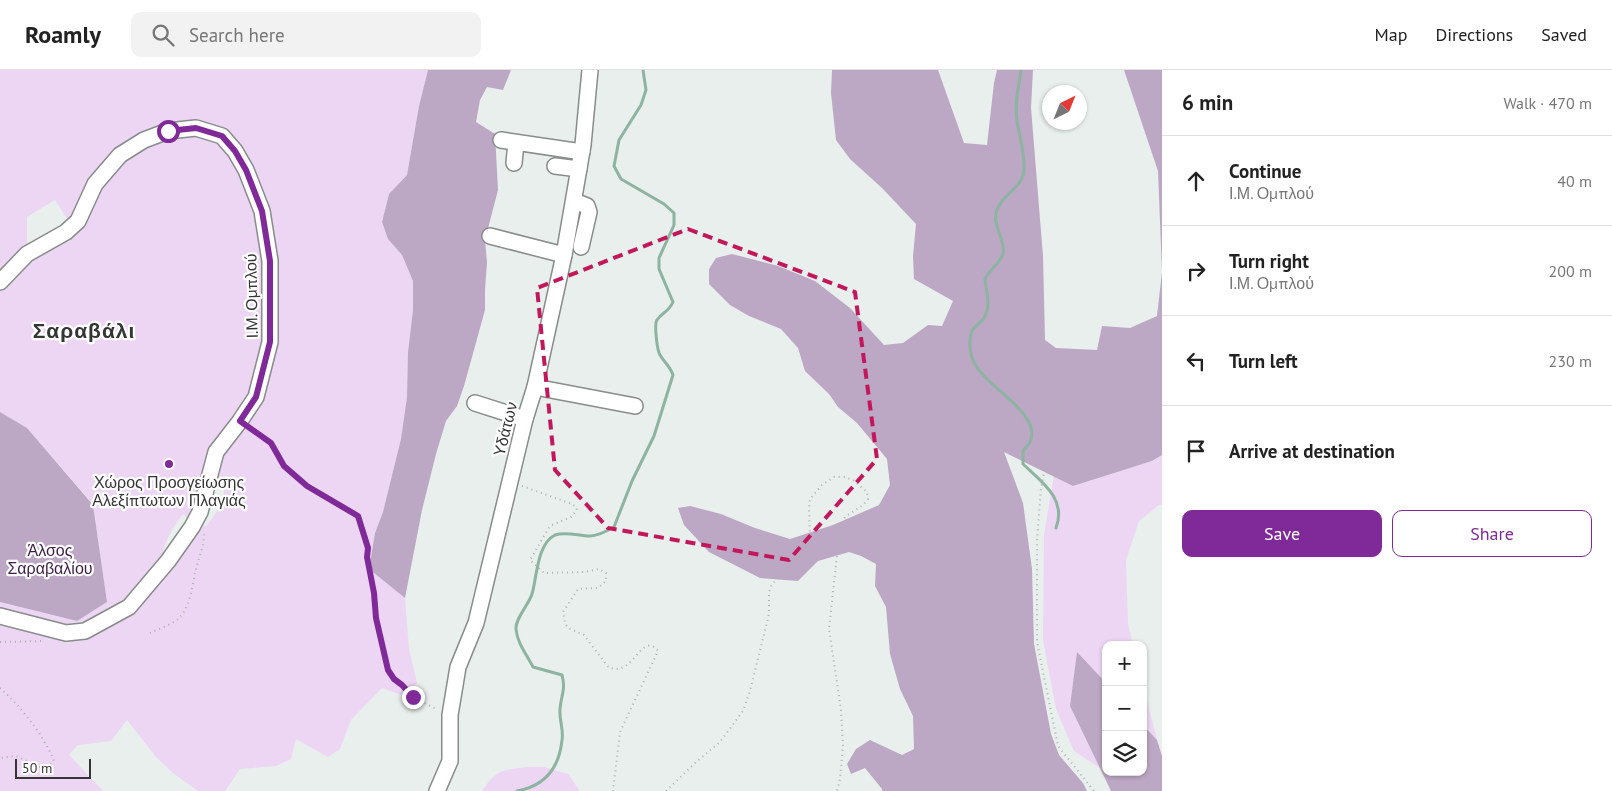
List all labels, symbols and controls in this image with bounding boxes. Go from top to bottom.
search box [131,12,481,57]
text: Roamly [25,19,101,50]
icon: search [149,21,177,49]
text: Search here [189,23,285,47]
text: Map [1375,23,1407,46]
text: Directions [1435,23,1513,46]
text: Saved [1541,23,1587,46]
north arrow [1042,85,1087,130]
text: 6 min [1182,89,1233,116]
text: Walk · 470 m [1503,93,1592,113]
route start [157,120,180,143]
text: Continue [1229,159,1301,183]
icon: ahead [1182,167,1210,195]
text: 40 m [1557,171,1592,191]
text: Ι.Μ. Ομπλού [1229,183,1314,203]
text: Turn right [1229,249,1309,273]
street label: Ι.Μ. Ομπλού [240,253,262,339]
icon: right [1182,257,1210,285]
text: 200 m [1549,261,1592,281]
text: Ι.Μ. Ομπλού [1229,273,1314,293]
district label: Σαραβάλι [33,317,135,344]
icon: left [1182,347,1210,375]
text: Turn left [1229,349,1298,373]
text: 230 m [1549,351,1592,371]
street label: Υδάτων [489,400,521,458]
icon: arrive [1182,437,1210,465]
text: Arrive at destination [1229,439,1395,463]
marker: Χώρος Προσγείωσης Αλεξίπτωτων Πλαγιάς [163,458,175,470]
place label: Χώρος Προσγείωσης Αλεξίπτωτων Πλαγιάς [92,472,246,510]
button: Save [1182,510,1382,557]
button: Share [1392,510,1592,557]
park label: Άλσος Σαραβαλίου [7,540,93,578]
map controls [1102,641,1147,776]
button: + [1102,641,1147,686]
route end [402,686,425,709]
button: − [1102,686,1147,731]
button: layers [1102,731,1147,776]
scale bar [15,756,91,779]
text: 50 m [22,759,52,777]

